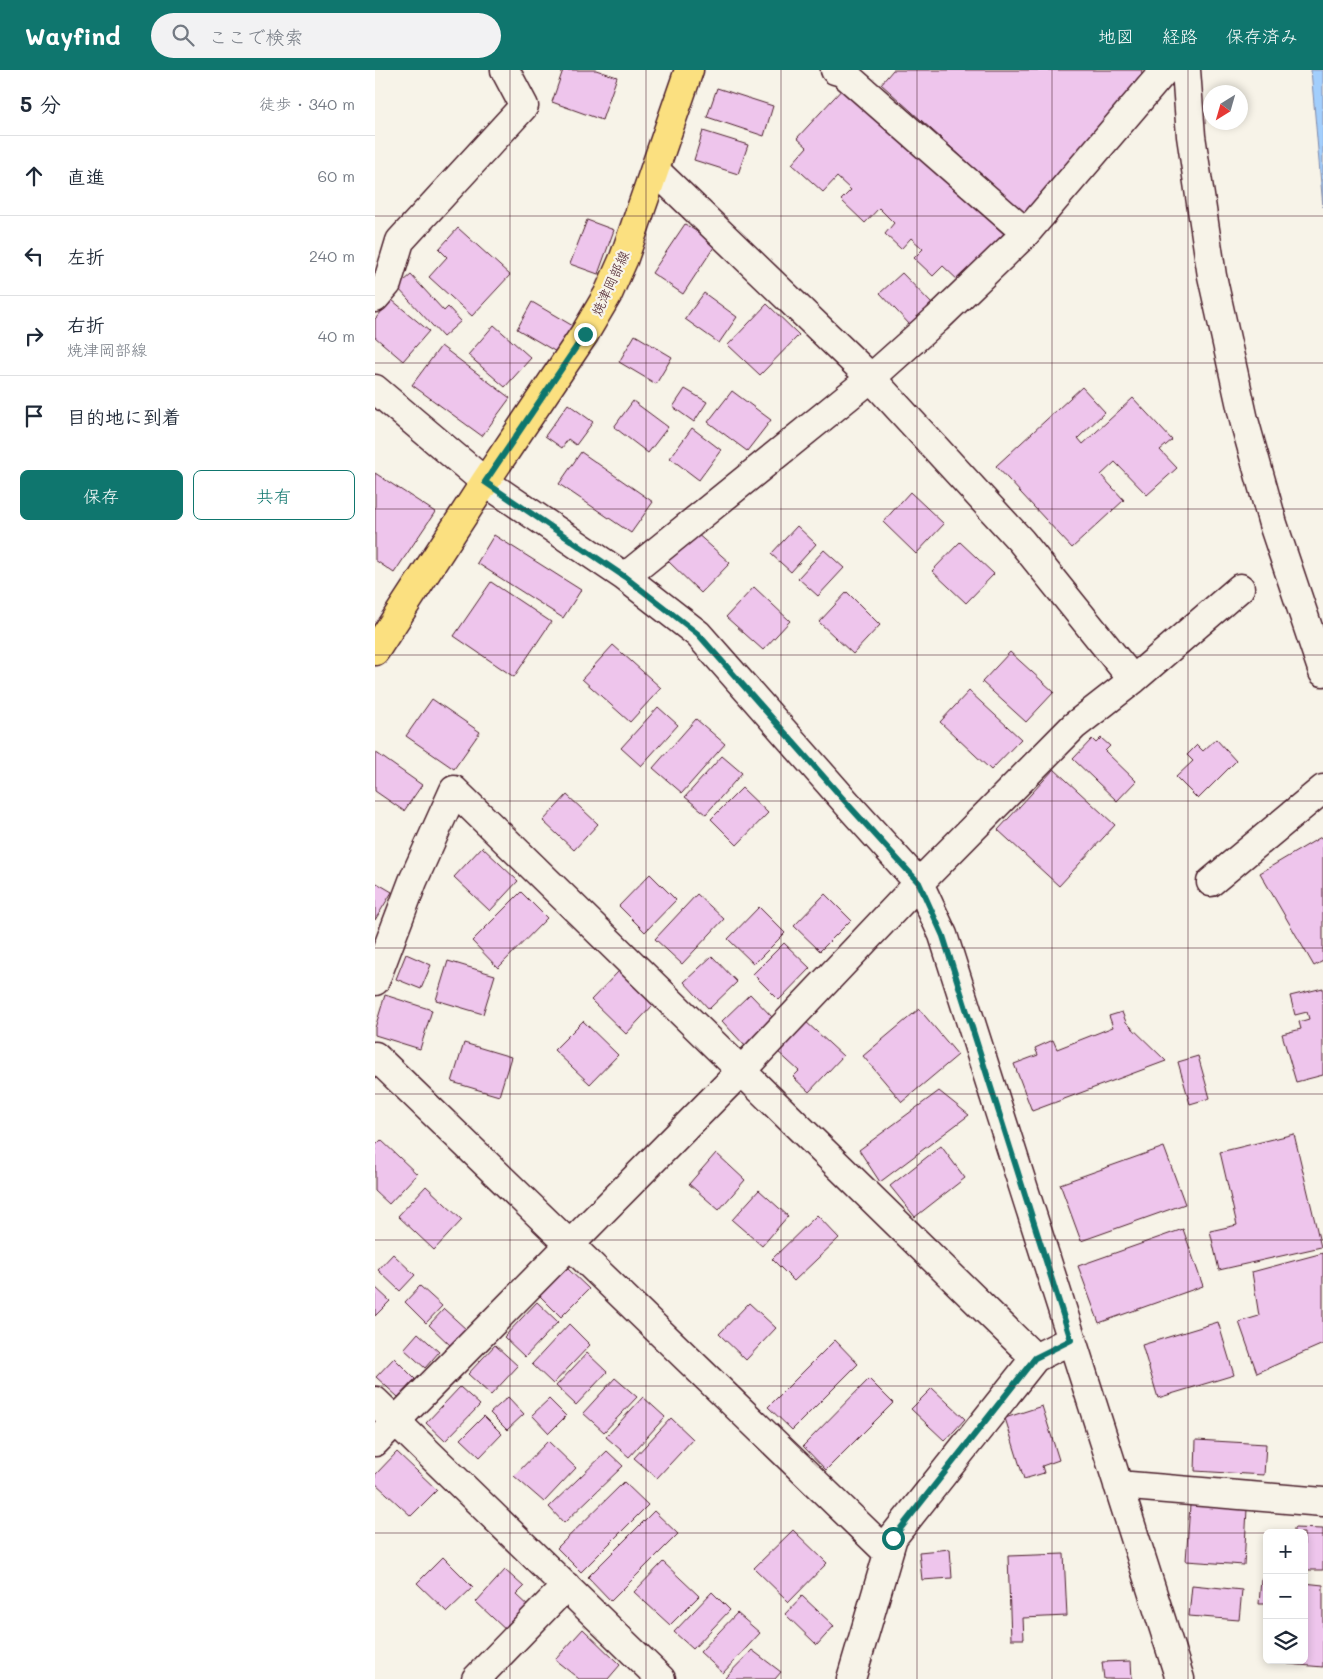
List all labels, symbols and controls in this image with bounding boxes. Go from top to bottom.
search box [151,13,501,58]
text: Wayfind [25,20,121,51]
icon: search [169,21,197,49]
text: ここで検索 [209,24,304,49]
text: 地図 [1098,24,1134,48]
text: 経路 [1162,24,1198,48]
text: 保存済み [1226,24,1298,48]
north arrow [1203,85,1248,130]
text: 5 分 [20,90,61,117]
text: 徒歩 · 340 m [259,93,355,114]
icon: ahead [20,162,48,190]
text: 直進 [67,164,105,189]
text: 60 m [318,165,355,186]
icon: left [20,242,48,270]
text: 左折 [67,244,105,269]
text: 240 m [309,245,355,266]
street label: 焼津岡部線 [587,247,633,319]
text: 右折 [67,312,105,337]
icon: right [20,322,48,350]
route end [574,323,597,346]
text: 40 m [318,325,355,346]
text: 焼津岡部線 [67,339,147,360]
icon: arrive [20,402,48,430]
text: 目的地に到着 [67,404,181,429]
button: 保存 [20,470,183,520]
button: 共有 [193,470,355,520]
route start [882,1527,905,1550]
map controls [1263,1529,1308,1664]
button: + [1263,1529,1308,1574]
button: − [1263,1574,1308,1619]
button: layers [1263,1619,1308,1664]

